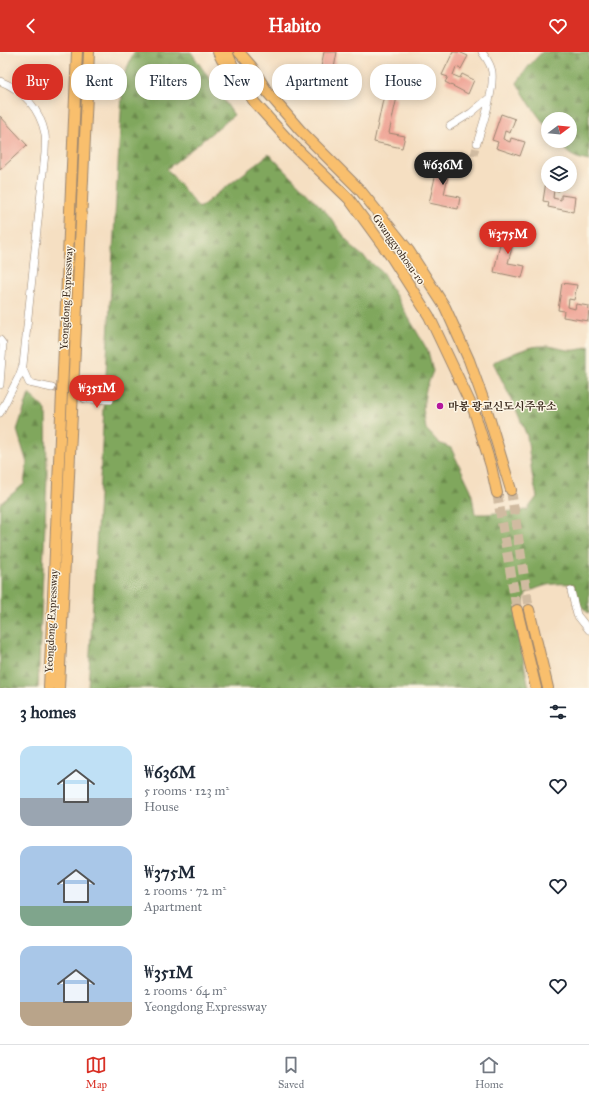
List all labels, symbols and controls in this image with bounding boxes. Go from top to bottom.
icon: back [20,15,42,37]
text: Habito [268,15,321,37]
icon: heart [547,15,569,37]
chip: Buy [12,64,63,100]
chip: Rent [71,64,127,100]
chip: Filters [135,64,201,100]
chip: New [209,64,264,100]
chip: Apartment [272,64,362,100]
chip: House [370,64,436,100]
north arrow [541,112,577,148]
map controls [541,112,577,192]
pin: ₩636M [415,152,471,186]
button: layers [541,156,577,192]
text: ₩636M [423,157,463,173]
street label: Gwanggyohosu-ro [370,212,428,287]
pin: ₩375M [480,221,536,255]
text: ₩375M [488,226,528,242]
street label: Yeongdong Expressway [57,245,76,350]
pin: ₩351M [69,375,125,409]
text: ₩351M [78,380,116,396]
place label: 마봉 광교신도시주유소 [448,400,557,413]
marker: 마봉 광교신도시주유소 [435,401,445,411]
street label: Yeongdong Expressway [42,568,61,673]
icon: filters [547,701,569,723]
text: 3 homes [20,702,76,723]
icon: home [52,762,100,810]
text: ₩636M [144,762,196,783]
icon: heart [547,775,569,797]
text: 5 rooms · 123 m² [144,783,229,799]
text: House [144,799,179,815]
icon: home [52,862,100,910]
text: ₩375M [144,862,195,883]
icon: heart [547,875,569,897]
text: 2 rooms · 72 m² [144,883,226,899]
text: Apartment [144,899,202,915]
icon: home [52,962,100,1010]
text: ₩351M [144,962,193,983]
icon: heart [547,975,569,997]
text: 2 rooms · 64 m² [144,983,227,999]
text: Yeongdong Expressway [144,999,267,1015]
tab: Map [85,1054,107,1091]
tab: Saved [278,1054,304,1091]
tab: Home [475,1054,504,1091]

